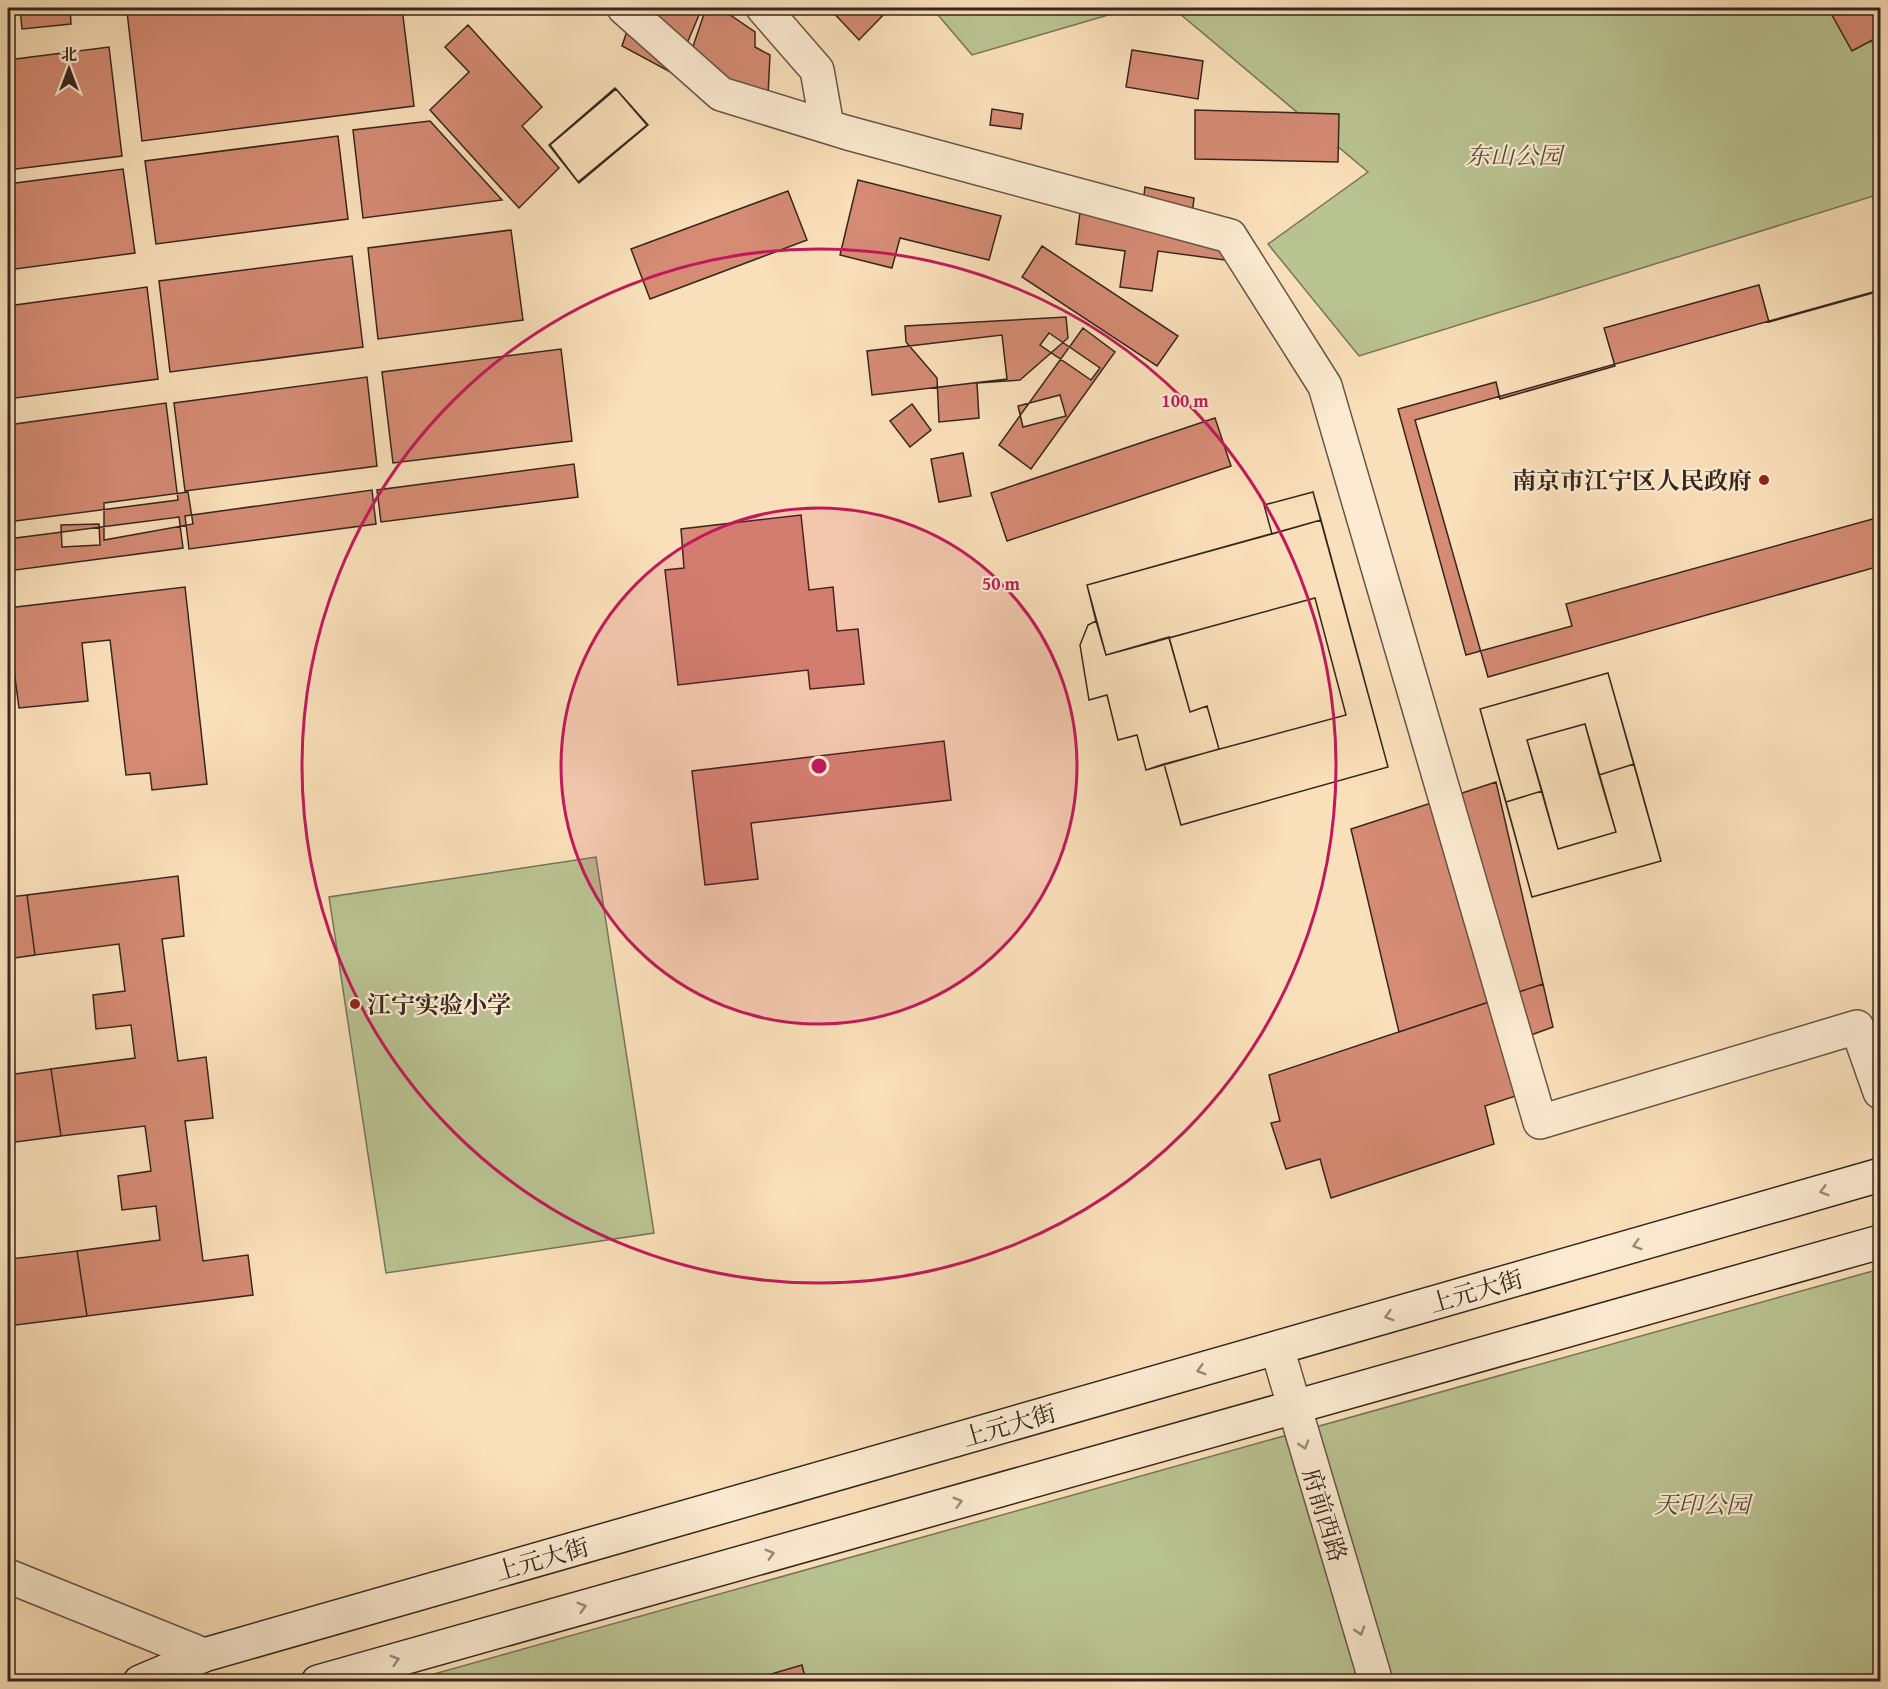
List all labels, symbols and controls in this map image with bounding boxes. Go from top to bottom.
north arrow [39,39,99,99]
text: 北 [61,42,77,66]
park label: 东山公园 [1466,138,1566,173]
text: 100 m [1161,387,1209,414]
place label: 南京市江宁区人民政府 [1512,463,1752,498]
marker: 南京市江宁区人民政府 [1757,473,1771,487]
text: 50 m [982,570,1021,597]
centre of rings [809,756,829,776]
place label: 江宁实验小学 [367,987,511,1022]
marker: 江宁实验小学 [348,997,362,1011]
one-way arrow [1819,1184,1830,1196]
one-way arrow [1632,1237,1642,1250]
street label: 上元大街 [1425,1261,1527,1321]
one-way arrow [1384,1309,1395,1321]
one-way arrow [1197,1362,1207,1375]
street label: 上元大街 [958,1395,1060,1455]
one-way arrow [1297,1439,1309,1450]
street label: 府前西路 [1294,1464,1356,1566]
park label: 天印公园 [1654,1487,1754,1522]
one-way arrow [952,1497,963,1509]
street label: 上元大街 [491,1529,593,1589]
one-way arrow [765,1549,775,1562]
one-way arrow [577,1602,587,1614]
one-way arrow [1353,1625,1365,1636]
one-way arrow [389,1655,400,1667]

